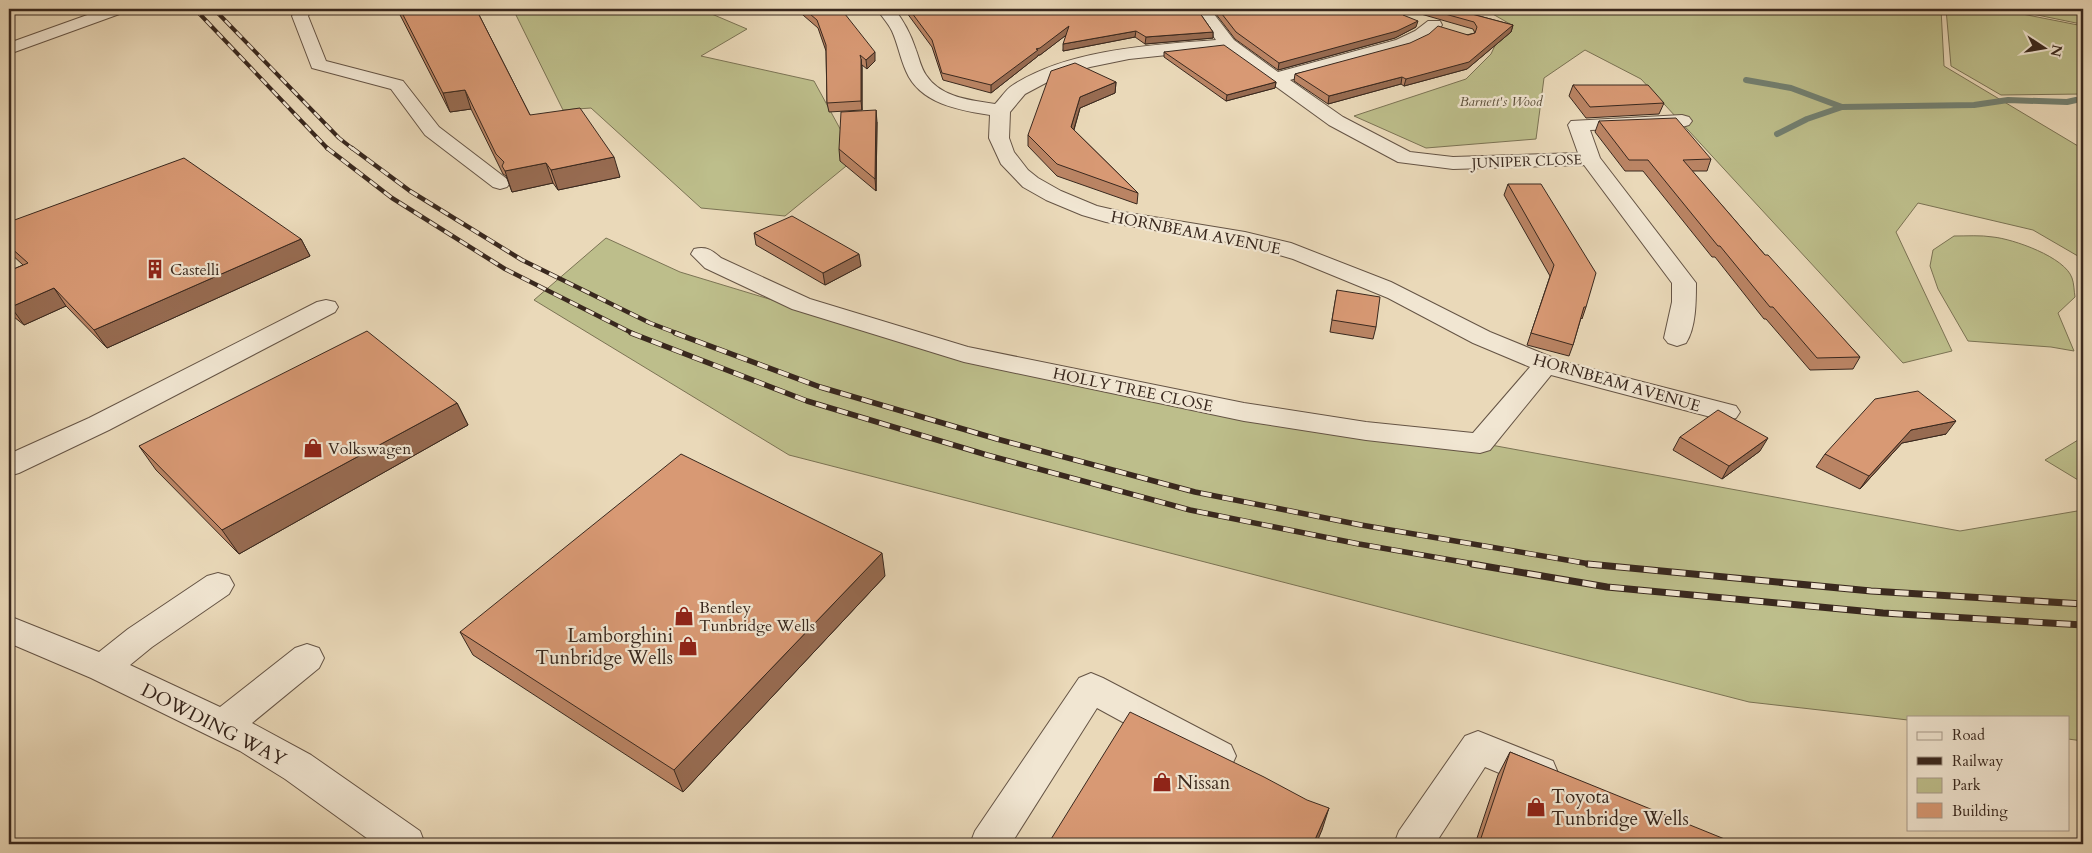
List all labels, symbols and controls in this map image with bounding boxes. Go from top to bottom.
north arrow [2020,22,2070,72]
text: N [2046,43,2067,59]
park label: Barnett's Wood [1459,92,1544,111]
street label: JUNIPER CLOSE [1470,150,1583,173]
street label: HORNBEAM AVENUE [1109,206,1283,260]
building icon: Castelli [144,258,166,280]
place label: Castelli [170,259,220,281]
street label: HORNBEAM AVENUE [1531,349,1703,417]
street label: HOLLY TREE CLOSE [1051,362,1215,418]
shop icon: Volkswagen [302,437,324,459]
place label: Volkswagen [328,438,411,460]
place label: Bentley Tunbridge Wells [699,597,815,637]
shop icon: Bentley Tunbridge Wells [673,605,695,627]
place label: Lamborghini Tunbridge Wells [535,623,673,671]
shop icon: Lamborghini Tunbridge Wells [677,635,699,657]
street label: DOWDING WAY [136,677,291,773]
legend [1907,716,2070,830]
text: Road [1952,725,1985,745]
text: Railway [1952,751,2003,771]
place label: Nissan [1177,770,1230,796]
shop icon: Nissan [1151,771,1173,793]
text: Park [1952,775,1981,795]
place label: Toyota Tunbridge Wells [1551,784,1689,832]
shop icon: Toyota Tunbridge Wells [1525,796,1547,818]
text: Building [1952,801,2008,821]

